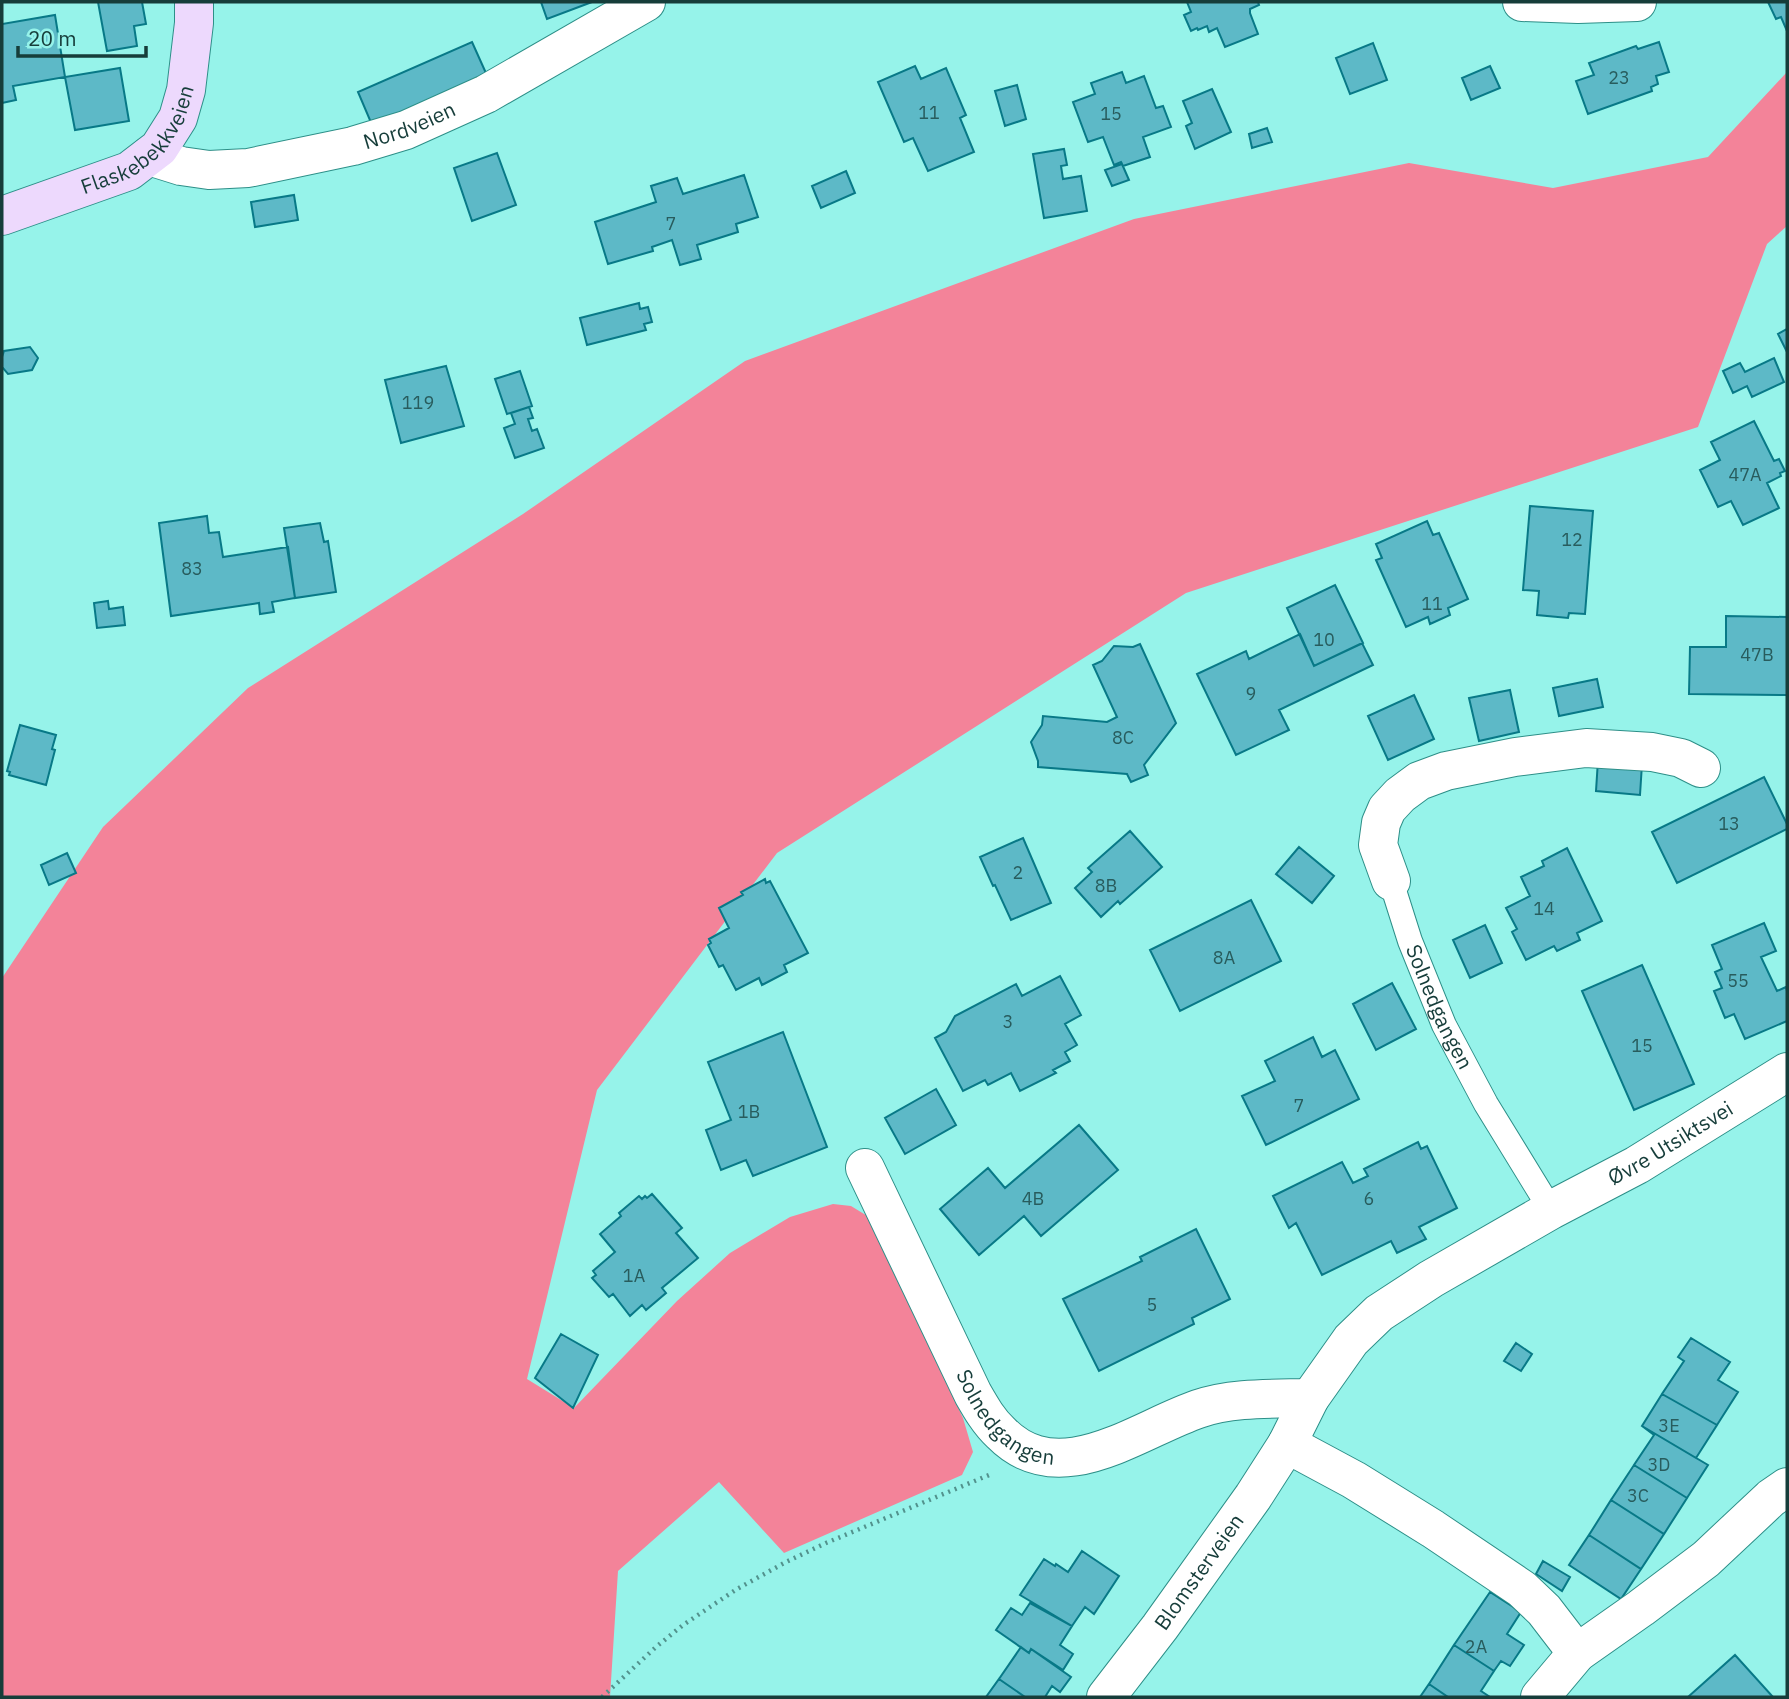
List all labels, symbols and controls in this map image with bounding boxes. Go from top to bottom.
scale bar [18,14,145,58]
text: 20 m [28,24,77,52]
house number: 23 [1608,66,1630,89]
street label: Flaskebekkveien [77,82,200,200]
street label: Nordveien [360,95,460,155]
house number: 11 [918,101,940,124]
house number: 15 [1100,102,1122,125]
house number: 7 [666,212,676,235]
house number: 119 [402,391,434,414]
house number: 47A [1728,463,1762,486]
house number: 12 [1561,528,1583,551]
house number: 83 [181,557,203,580]
house number: 11 [1421,592,1443,615]
house number: 10 [1313,628,1335,651]
house number: 47B [1740,643,1774,666]
house number: 9 [1246,682,1256,705]
house number: 8C [1112,726,1134,749]
house number: 13 [1718,812,1740,835]
house number: 2 [1013,861,1023,884]
house number: 8B [1095,874,1117,897]
house number: 14 [1533,897,1555,920]
street label: Solnedgangen [1400,940,1480,1074]
house number: 8A [1213,946,1236,969]
house number: 55 [1727,969,1749,992]
house number: 3 [1003,1010,1013,1033]
house number: 15 [1631,1034,1653,1057]
house number: 7 [1294,1094,1304,1117]
street label: Øvre Utsiktsvei [1603,1094,1738,1191]
house number: 1B [738,1100,760,1123]
house number: 4B [1022,1187,1044,1210]
house number: 6 [1364,1187,1374,1210]
house number: 1A [623,1264,646,1287]
house number: 5 [1147,1293,1157,1316]
street label: Solnedgangen [950,1365,1056,1471]
house number: 3E [1658,1414,1680,1437]
house number: 3D [1648,1453,1670,1476]
house number: 3C [1627,1484,1649,1507]
street label: Blomsterveien [1147,1508,1250,1635]
house number: 2A [1465,1635,1488,1658]

